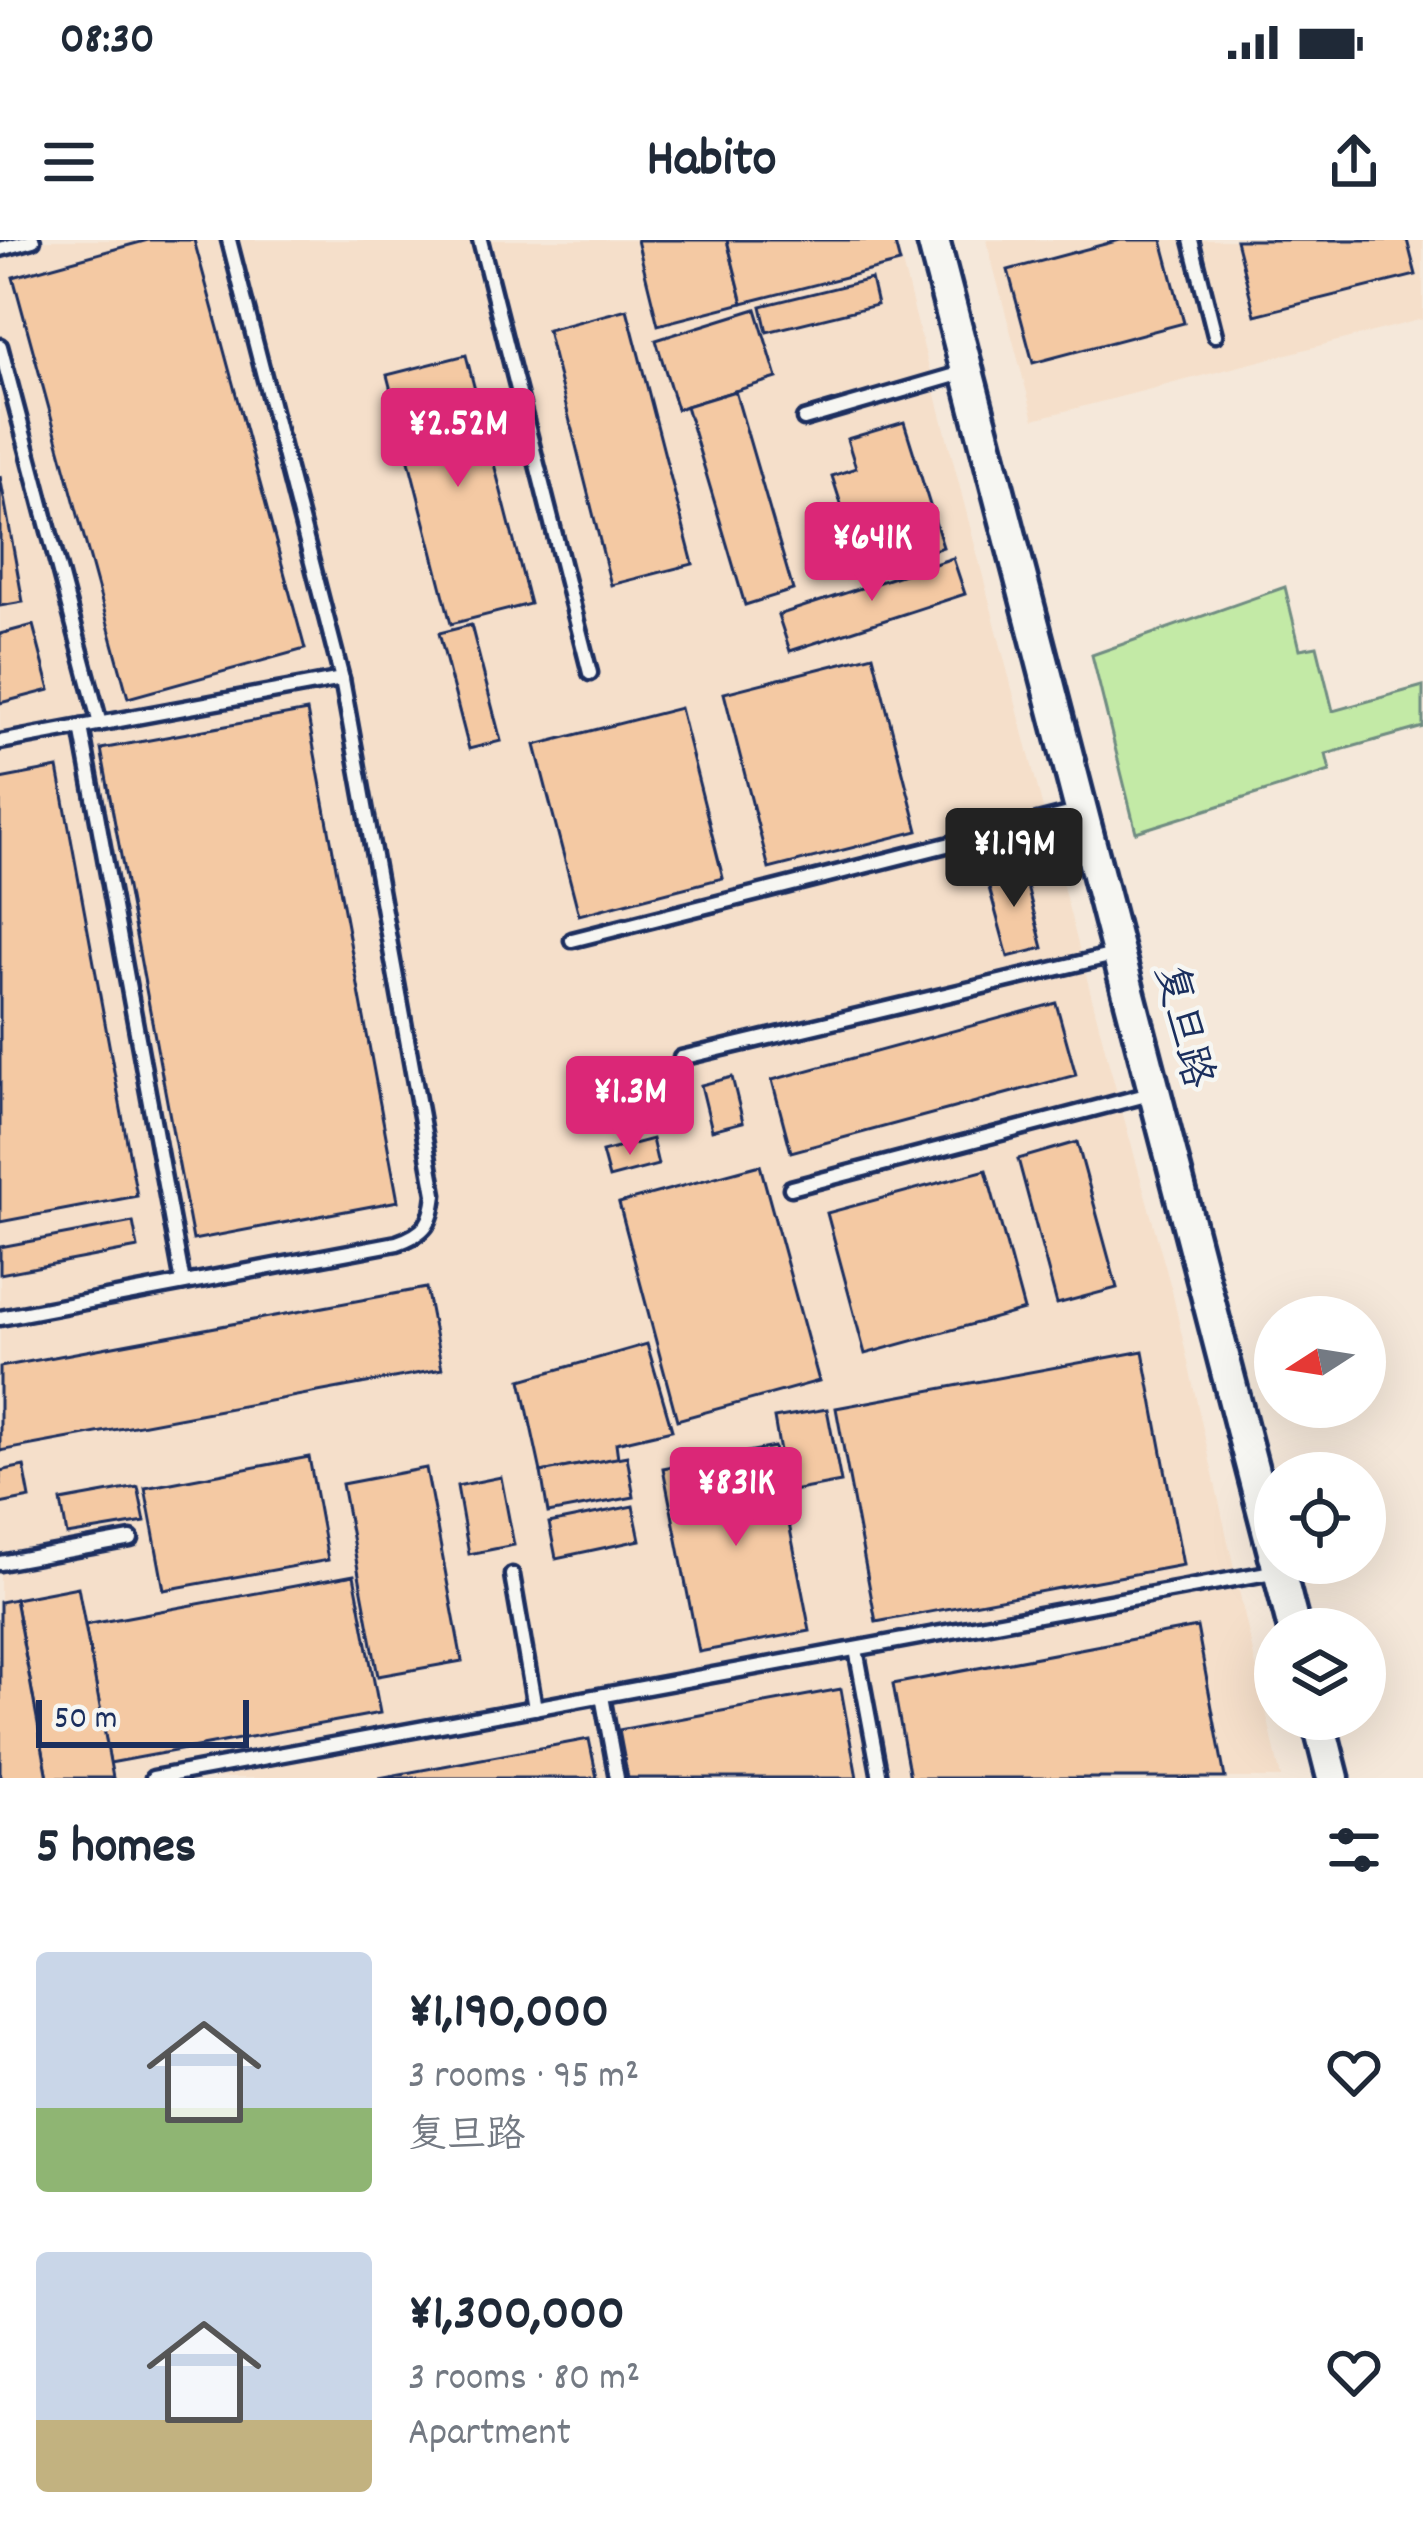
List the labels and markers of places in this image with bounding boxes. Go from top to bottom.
pin: ¥2.52M [360,388,556,490]
pin: ¥641K [788,502,956,604]
pin: ¥1.19M [916,808,1112,910]
pin: ¥1.3M [546,1056,714,1158]
pin: ¥831K [652,1447,820,1549]

